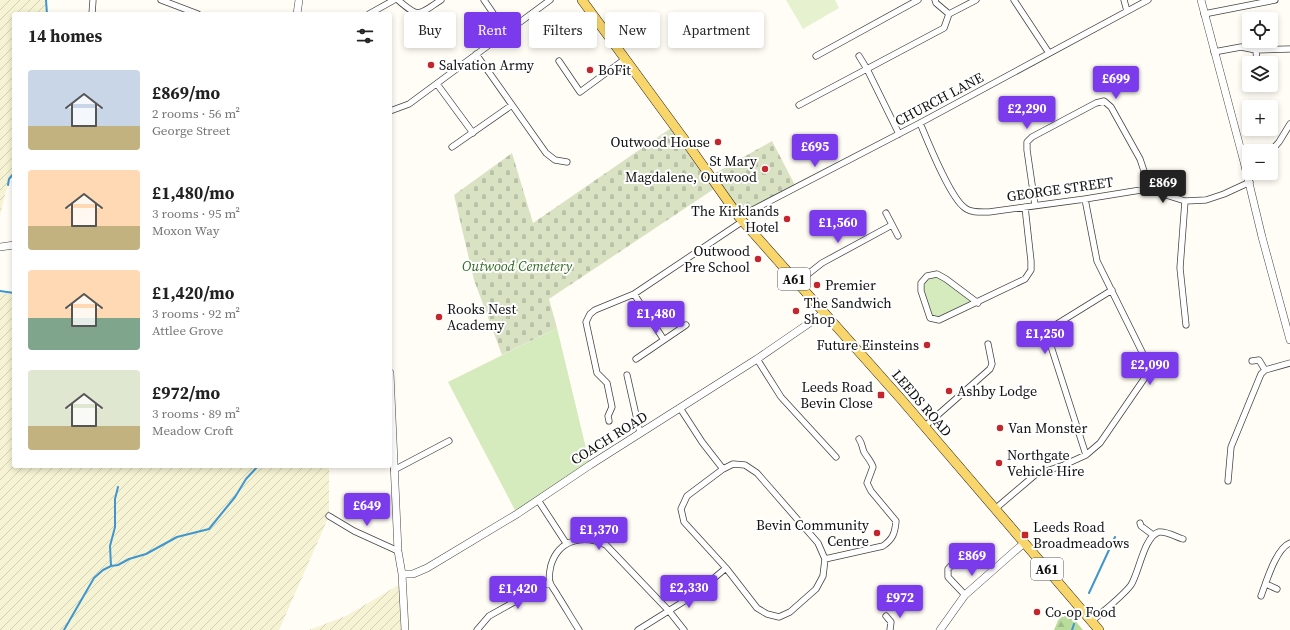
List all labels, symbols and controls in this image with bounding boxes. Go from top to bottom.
chip: Buy [404,12,456,48]
chip: Rent [464,12,521,48]
chip: Filters [529,12,597,48]
chip: New [605,12,660,48]
chip: Apartment [668,12,764,48]
map controls [1242,12,1278,180]
button: locate [1242,12,1278,48]
text: 14 homes [28,24,102,48]
icon: filters [354,25,376,47]
place label: Salvation Army [439,55,535,75]
button: layers [1242,56,1278,92]
marker: Salvation Army [426,60,436,70]
place label: BoFit [598,60,631,80]
marker: BoFit [585,65,595,75]
pin: £699 [1092,66,1140,100]
street label: CHURCH LANE [891,67,987,131]
text: £699 [1102,70,1130,87]
text: £869/mo [152,81,220,105]
icon: home [60,86,108,134]
pin: £2,290 [994,96,1060,130]
text: £2,290 [1007,100,1047,117]
button: + [1242,100,1278,136]
text: 2 rooms · 56 m² [152,105,240,122]
text: George Street [152,122,230,139]
place label: Outwood House [611,132,710,152]
pin: £695 [791,134,839,168]
marker: Outwood House [713,137,723,147]
text: £695 [801,138,829,155]
button: − [1242,144,1278,180]
place label: St Mary Magdalene, Outwood [625,151,758,187]
marker: St Mary Magdalene, Outwood [760,164,770,174]
pin: £869 [1139,170,1187,204]
street label: GEORGE STREET [1005,172,1115,206]
text: £869 [1149,174,1177,191]
text: £1,480/mo [152,181,234,205]
icon: home [60,186,108,234]
place label: The Kirklands Hotel [691,201,779,237]
text: 3 rooms · 95 m² [152,205,240,222]
pin: £1,560 [805,210,871,244]
marker: The Kirklands Hotel [782,214,792,224]
text: £1,560 [818,214,858,231]
text: Moxon Way [152,222,219,239]
place label: Outwood Pre School [684,241,750,277]
marker: Outwood Pre School [753,254,763,264]
park label: Outwood Cemetery [462,256,572,276]
road number: A61 [778,268,810,290]
place label: Premier [825,275,876,295]
marker: Premier [812,280,822,290]
text: £1,420/mo [152,281,234,305]
icon: home [60,286,108,334]
place label: The Sandwich Shop [804,293,892,329]
place label: Rooks Nest Academy [447,299,516,335]
pin: £1,480 [623,301,689,335]
text: 3 rooms · 92 m² [152,305,240,322]
text: £1,480 [636,305,676,322]
marker: The Sandwich Shop [791,306,801,316]
marker: Rooks Nest Academy [434,312,444,322]
pin: £1,250 [1012,321,1078,355]
text: Attlee Grove [152,322,223,339]
text: £1,250 [1025,325,1065,342]
place label: Future Einsteins [817,335,919,355]
marker: Future Einsteins [922,340,932,350]
pin: £2,090 [1117,352,1183,386]
text: £2,090 [1130,356,1170,373]
street label: LEEDS ROAD [887,365,957,441]
place label: Leeds Road Bevin Close [800,377,873,413]
text: £972/mo [152,381,220,405]
place label: Ashby Lodge [957,381,1037,401]
icon: home [60,386,108,434]
marker: Ashby Lodge [944,386,954,396]
marker: Leeds Road Bevin Close [876,390,886,400]
text: 3 rooms · 89 m² [152,405,240,422]
street label: COACH ROAD [567,406,651,470]
place label: Van Monster [1008,418,1087,438]
text: Meadow Croft [152,422,233,439]
marker: Van Monster [995,423,1005,433]
place label: Northgate Vehicle Hire [1007,445,1084,481]
marker: Northgate Vehicle Hire [994,458,1004,468]
pin: £649 [343,493,391,527]
text: £649 [353,497,381,514]
place label: Bevin Community Centre [756,515,870,551]
pin: £1,370 [566,517,632,551]
place label: Leeds Road Broadmeadows [1033,517,1129,553]
text: £1,370 [579,521,619,538]
marker: Bevin Community Centre [872,528,882,538]
marker: Leeds Road Broadmeadows [1020,530,1030,540]
pin: £869 [948,543,996,577]
text: £869 [958,547,986,564]
road number: A61 [1031,558,1063,580]
pin: £2,330 [656,575,722,609]
pin: £1,420 [485,576,551,610]
text: £2,330 [669,579,709,596]
text: £1,420 [498,580,538,597]
pin: £972 [876,585,924,619]
text: £972 [886,589,914,606]
place label: Co-op Food [1045,602,1116,622]
marker: Co-op Food [1032,607,1042,617]

